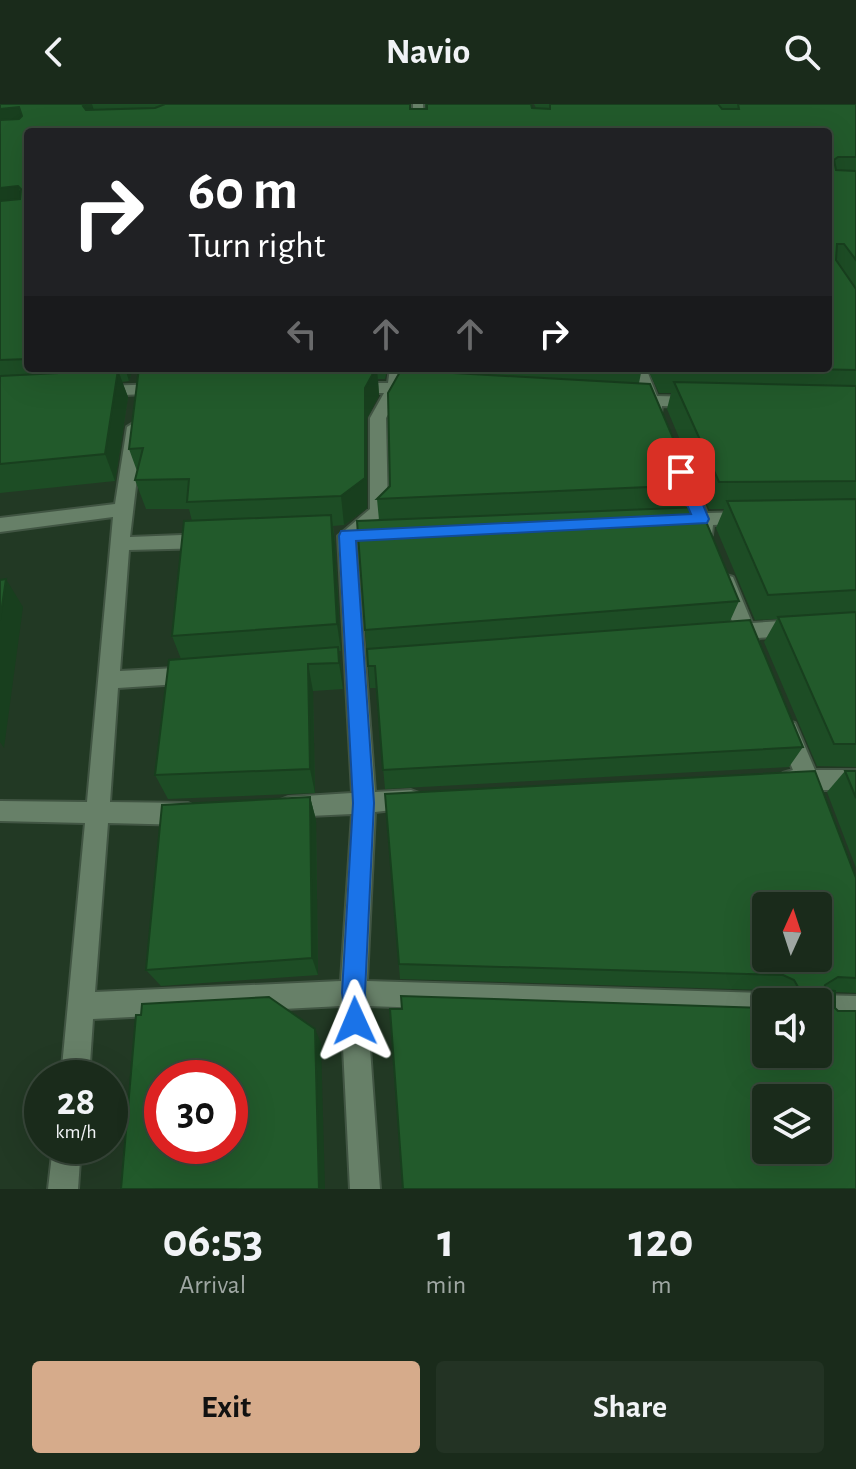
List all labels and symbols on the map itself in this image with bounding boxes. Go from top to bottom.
pin [647,438,715,506]
north arrow [752,892,832,972]
position arrow [313,979,397,1063]
speed limit sign: 30 [144,1060,248,1164]

